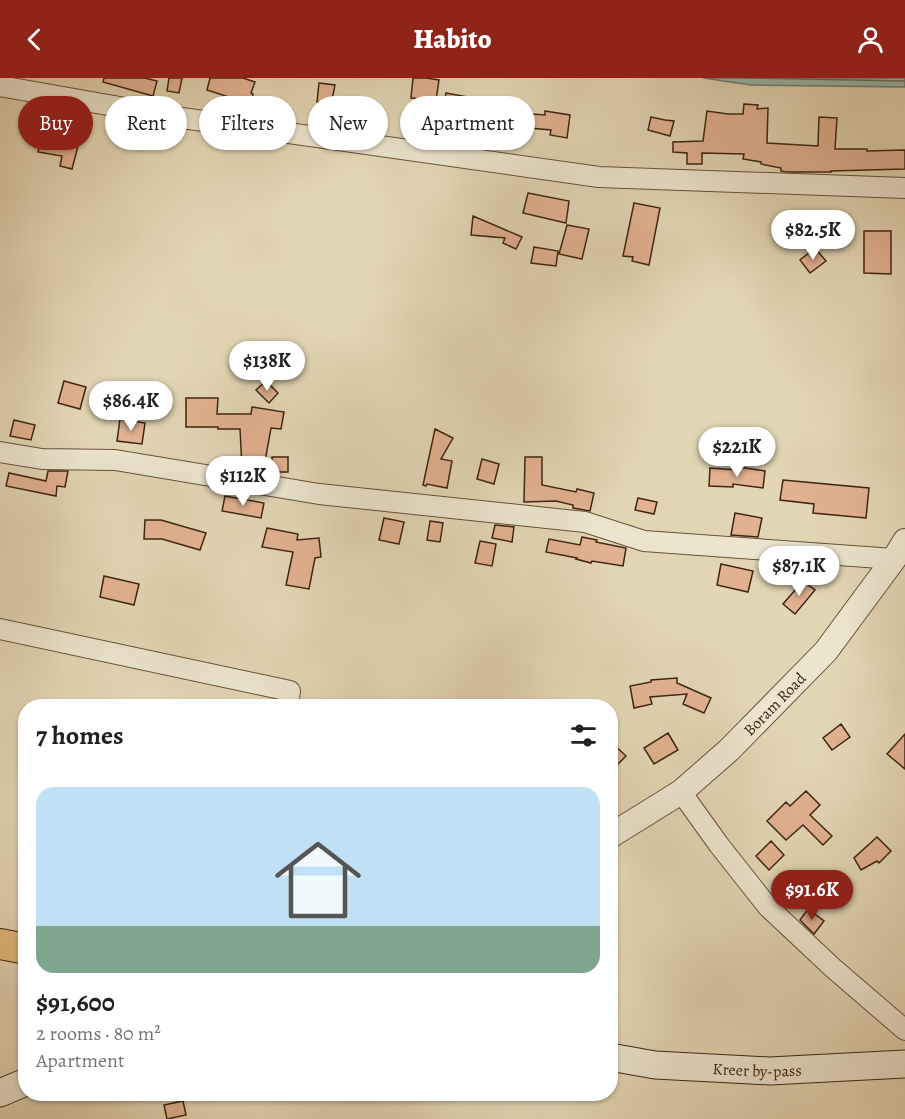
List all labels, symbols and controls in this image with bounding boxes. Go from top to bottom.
text: Habito [413,21,492,57]
icon: back [18,23,51,56]
icon: person [854,23,887,56]
chip: Buy [18,96,93,150]
chip: Rent [105,96,187,150]
chip: Filters [199,96,296,150]
chip: New [308,96,388,150]
chip: Apartment [400,96,535,150]
pin: $82.5K [764,210,862,261]
text: $82.5K [785,216,841,243]
pin: $138K [225,341,309,392]
text: $138K [243,347,291,374]
pin: $86.4K [82,381,180,432]
text: $86.4K [103,387,159,414]
pin: $221K [695,427,779,478]
text: $221K [713,433,761,460]
pin: $112K [201,456,285,507]
text: $112K [220,462,266,489]
pin: $87.1K [750,546,848,597]
text: $87.1K [772,552,826,579]
street label: Boram Road [739,668,811,741]
text: 7 homes [36,718,124,753]
icon: filters [567,719,600,752]
icon: home [264,826,372,934]
pin: $91.6K [763,870,861,921]
text: $91.6K [785,876,839,903]
text: $91,600 [36,985,115,1020]
text: 2 rooms · 80 m² [36,1020,161,1047]
text: Apartment [36,1047,125,1074]
street label: Kreer by-pass [712,1058,802,1083]

